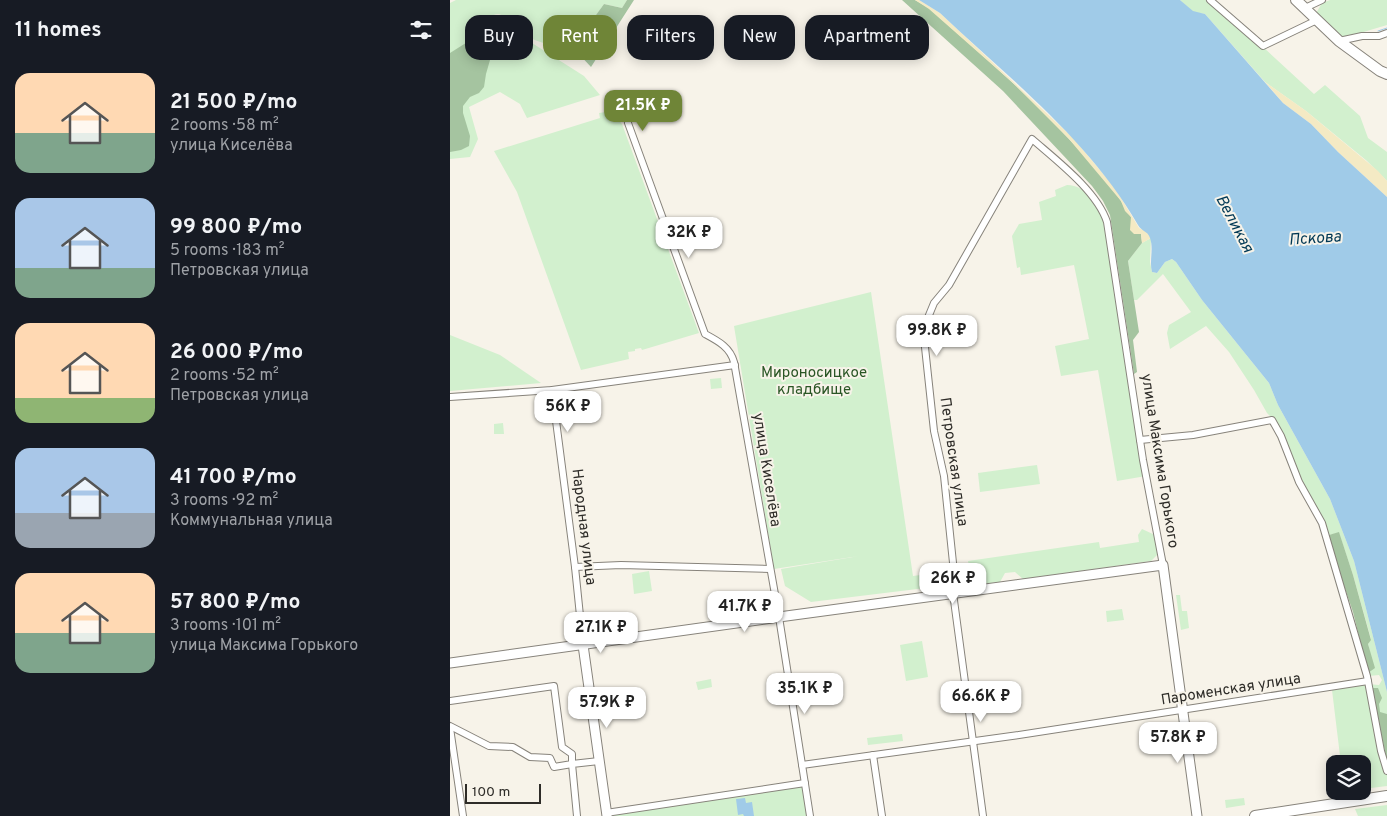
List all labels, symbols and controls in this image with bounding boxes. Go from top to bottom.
chip: Buy [465,15,533,60]
chip: Rent [543,15,617,60]
chip: Filters [627,15,714,60]
chip: New [724,15,795,60]
chip: Apartment [805,15,929,60]
icon: filters [407,16,435,44]
text: 11 homes [15,17,102,44]
text: 21 500 ₽/mo [170,89,297,116]
pin: 21.5K ₽ [597,90,689,132]
icon: home [55,93,115,153]
text: 21.5K ₽ [615,96,671,116]
text: 2 rooms · 58 m² [170,116,279,136]
text: улица Киселёва [170,136,293,156]
water label: Великая [1210,192,1258,257]
text: 99 800 ₽/mo [170,214,302,241]
pin: 32K ₽ [654,216,724,259]
icon: home [55,218,115,278]
text: 32K ₽ [667,223,711,243]
water label: Пскова [1288,227,1343,251]
text: 5 rooms · 183 m² [170,241,285,261]
text: Петровская улица [170,261,309,281]
pin: 99.8K ₽ [891,314,983,357]
text: 99.8K ₽ [907,321,967,341]
text: 26 000 ₽/mo [170,339,303,366]
icon: home [55,343,115,403]
park label: Мироносицкое кладбище [761,364,867,400]
text: 2 rooms · 52 m² [170,366,279,386]
street label: улица Максима Горького [1136,372,1182,550]
text: Петровская улица [170,386,309,406]
pin: 56K ₽ [533,390,603,433]
street label: Петровская улица [935,396,971,528]
text: 56K ₽ [545,397,591,417]
street label: улица Киселёва [748,412,784,528]
text: 41 700 ₽/mo [170,464,297,491]
icon: home [55,468,115,528]
street label: Народная улица [566,468,600,586]
text: 3 rooms · 92 m² [170,491,278,511]
text: Коммунальная улица [170,511,333,531]
pin: 26K ₽ [918,562,988,605]
text: 26K ₽ [930,569,976,589]
text: 57 800 ₽/mo [170,589,300,616]
pin: 41.7K ₽ [699,590,791,633]
icon: home [55,593,115,653]
text: 41.7K ₽ [718,597,772,617]
pin: 27.1K ₽ [555,612,647,654]
text: 3 rooms · 101 m² [170,616,281,636]
text: 27.1K ₽ [575,618,627,638]
text: улица Максима Горького [170,636,358,656]
street label: Пароменская улица [1160,670,1302,710]
pin: 35.1K ₽ [759,672,851,715]
text: 35.1K ₽ [777,679,833,699]
pin: 66.6K ₽ [935,680,1027,723]
pin: 57.9K ₽ [561,686,653,729]
text: 66.6K ₽ [951,687,1011,707]
text: 57.9K ₽ [579,693,635,713]
pin: 57.8K ₽ [1132,722,1224,764]
text: 57.8K ₽ [1150,728,1206,748]
map controls [1326,755,1371,800]
button: layers [1326,755,1371,800]
scale bar [465,781,541,804]
text: 100 m [472,784,510,801]

